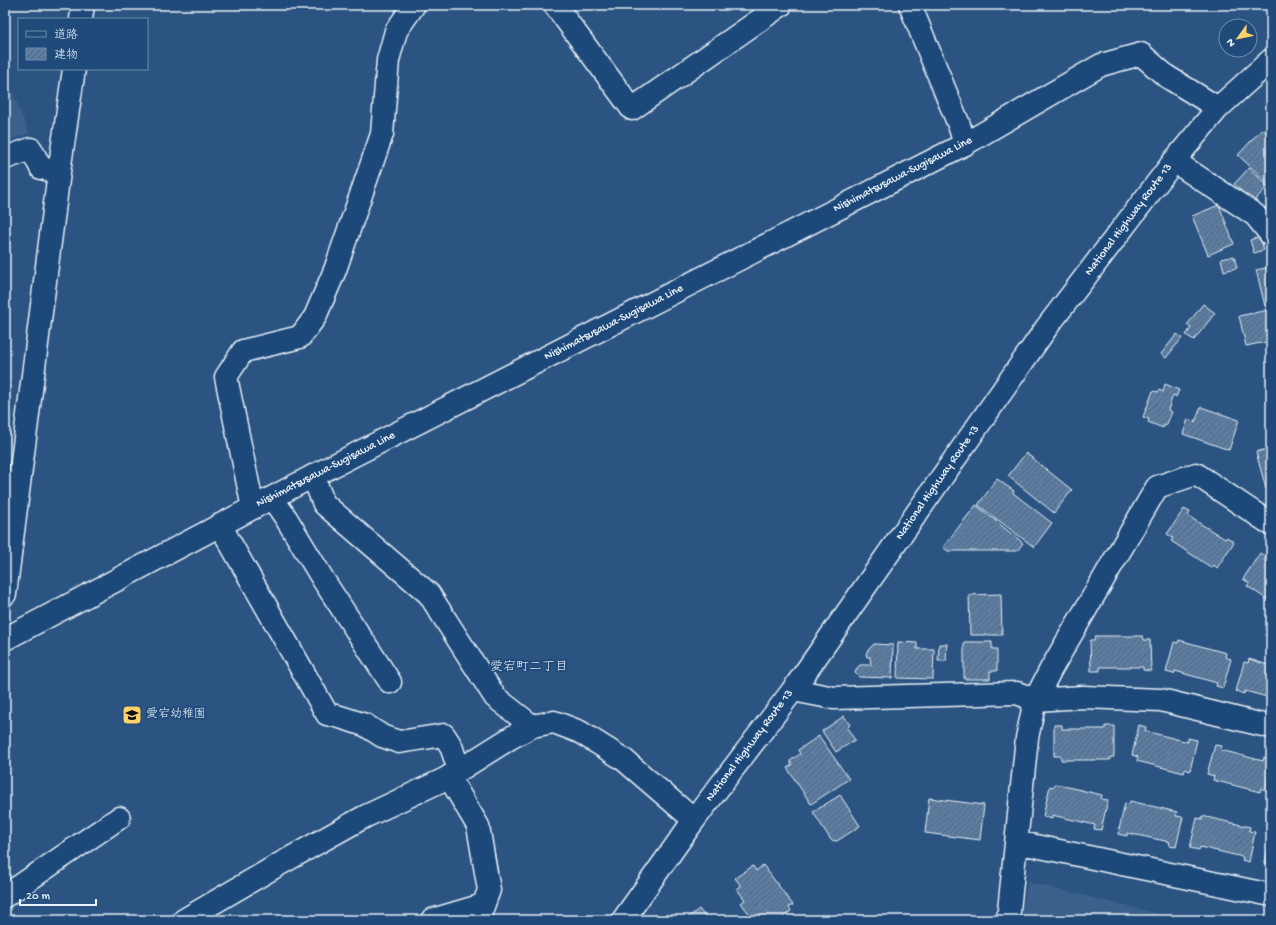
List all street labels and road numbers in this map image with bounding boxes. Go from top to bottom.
street label: Nishimatsusawa-Sugisawa Line [831,133,976,216]
street label: National Highway Route 13 [1082,161,1176,279]
street label: Nishimatsusawa-Sugisawa Line [542,281,687,364]
street label: National Highway Route 13 [893,423,983,543]
street label: Nishimatsusawa-Sugisawa Line [254,428,399,511]
street label: National Highway Route 13 [703,687,797,805]

